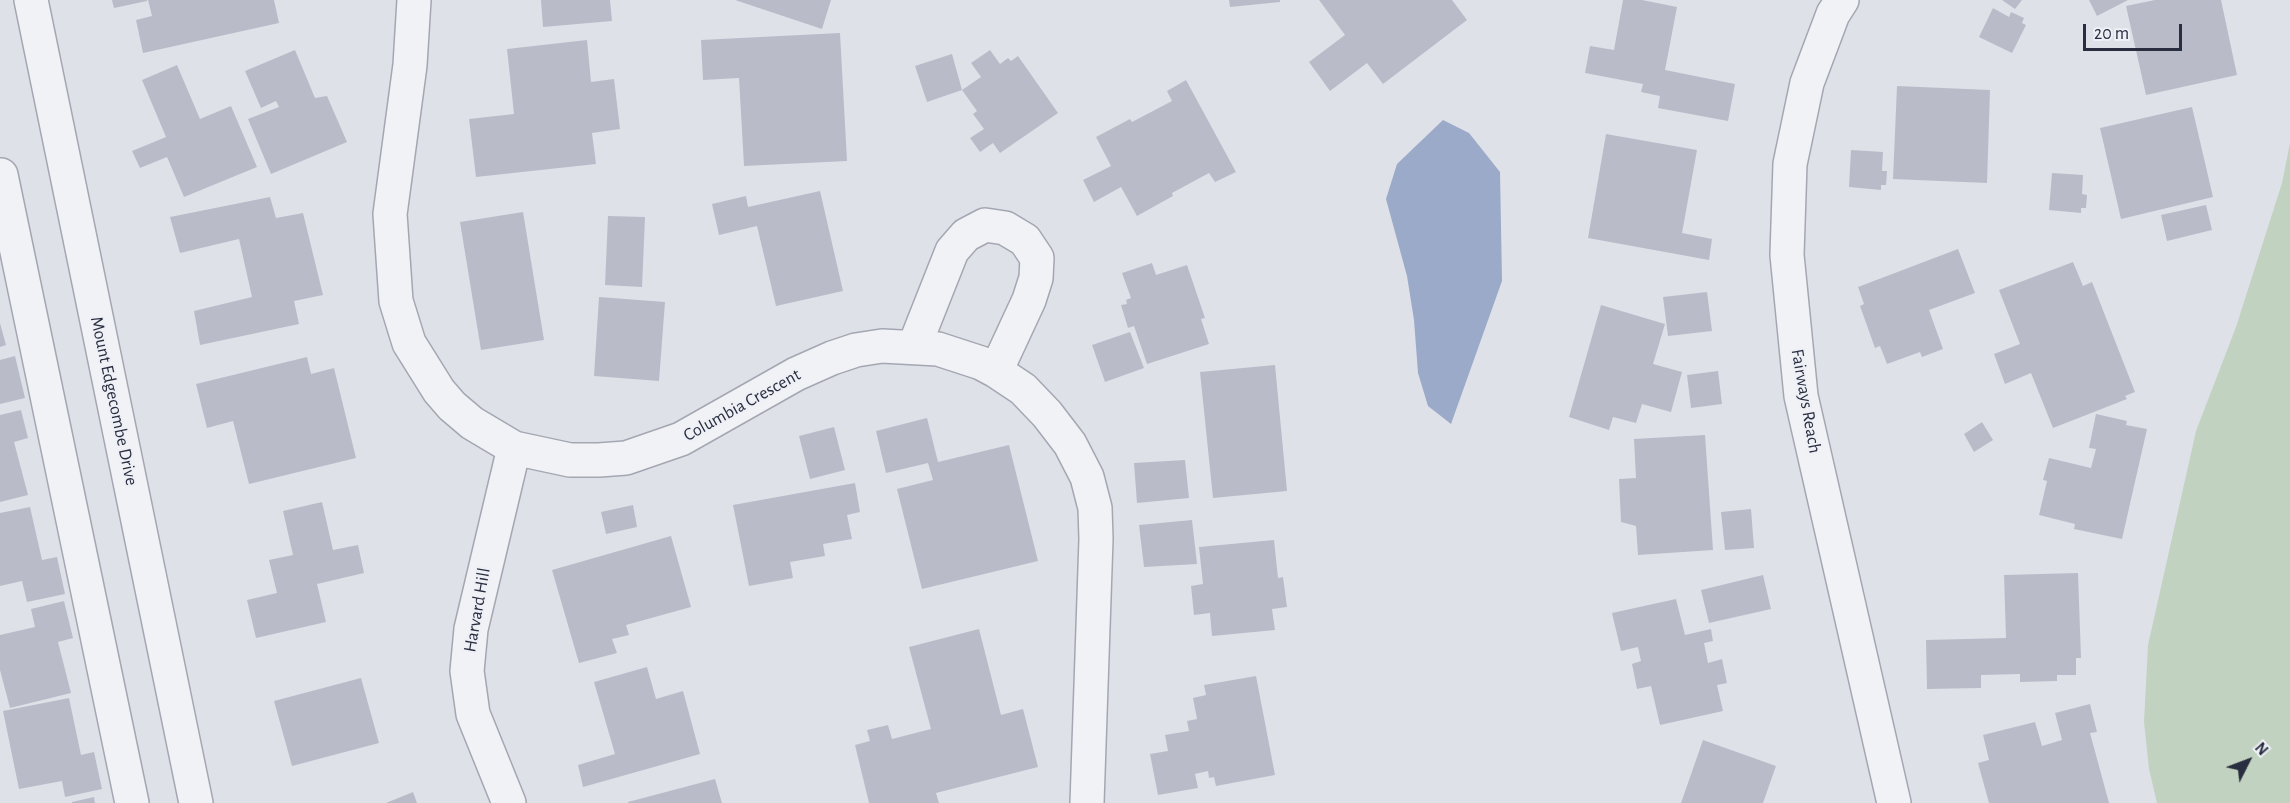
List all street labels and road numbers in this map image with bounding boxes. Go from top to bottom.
street label: Mount Edgecombe Drive [86,315,142,487]
street label: Fairways Reach [1786,347,1826,455]
street label: Columbia Crescent [680,364,804,446]
street label: Harvard Hill [459,566,495,654]

